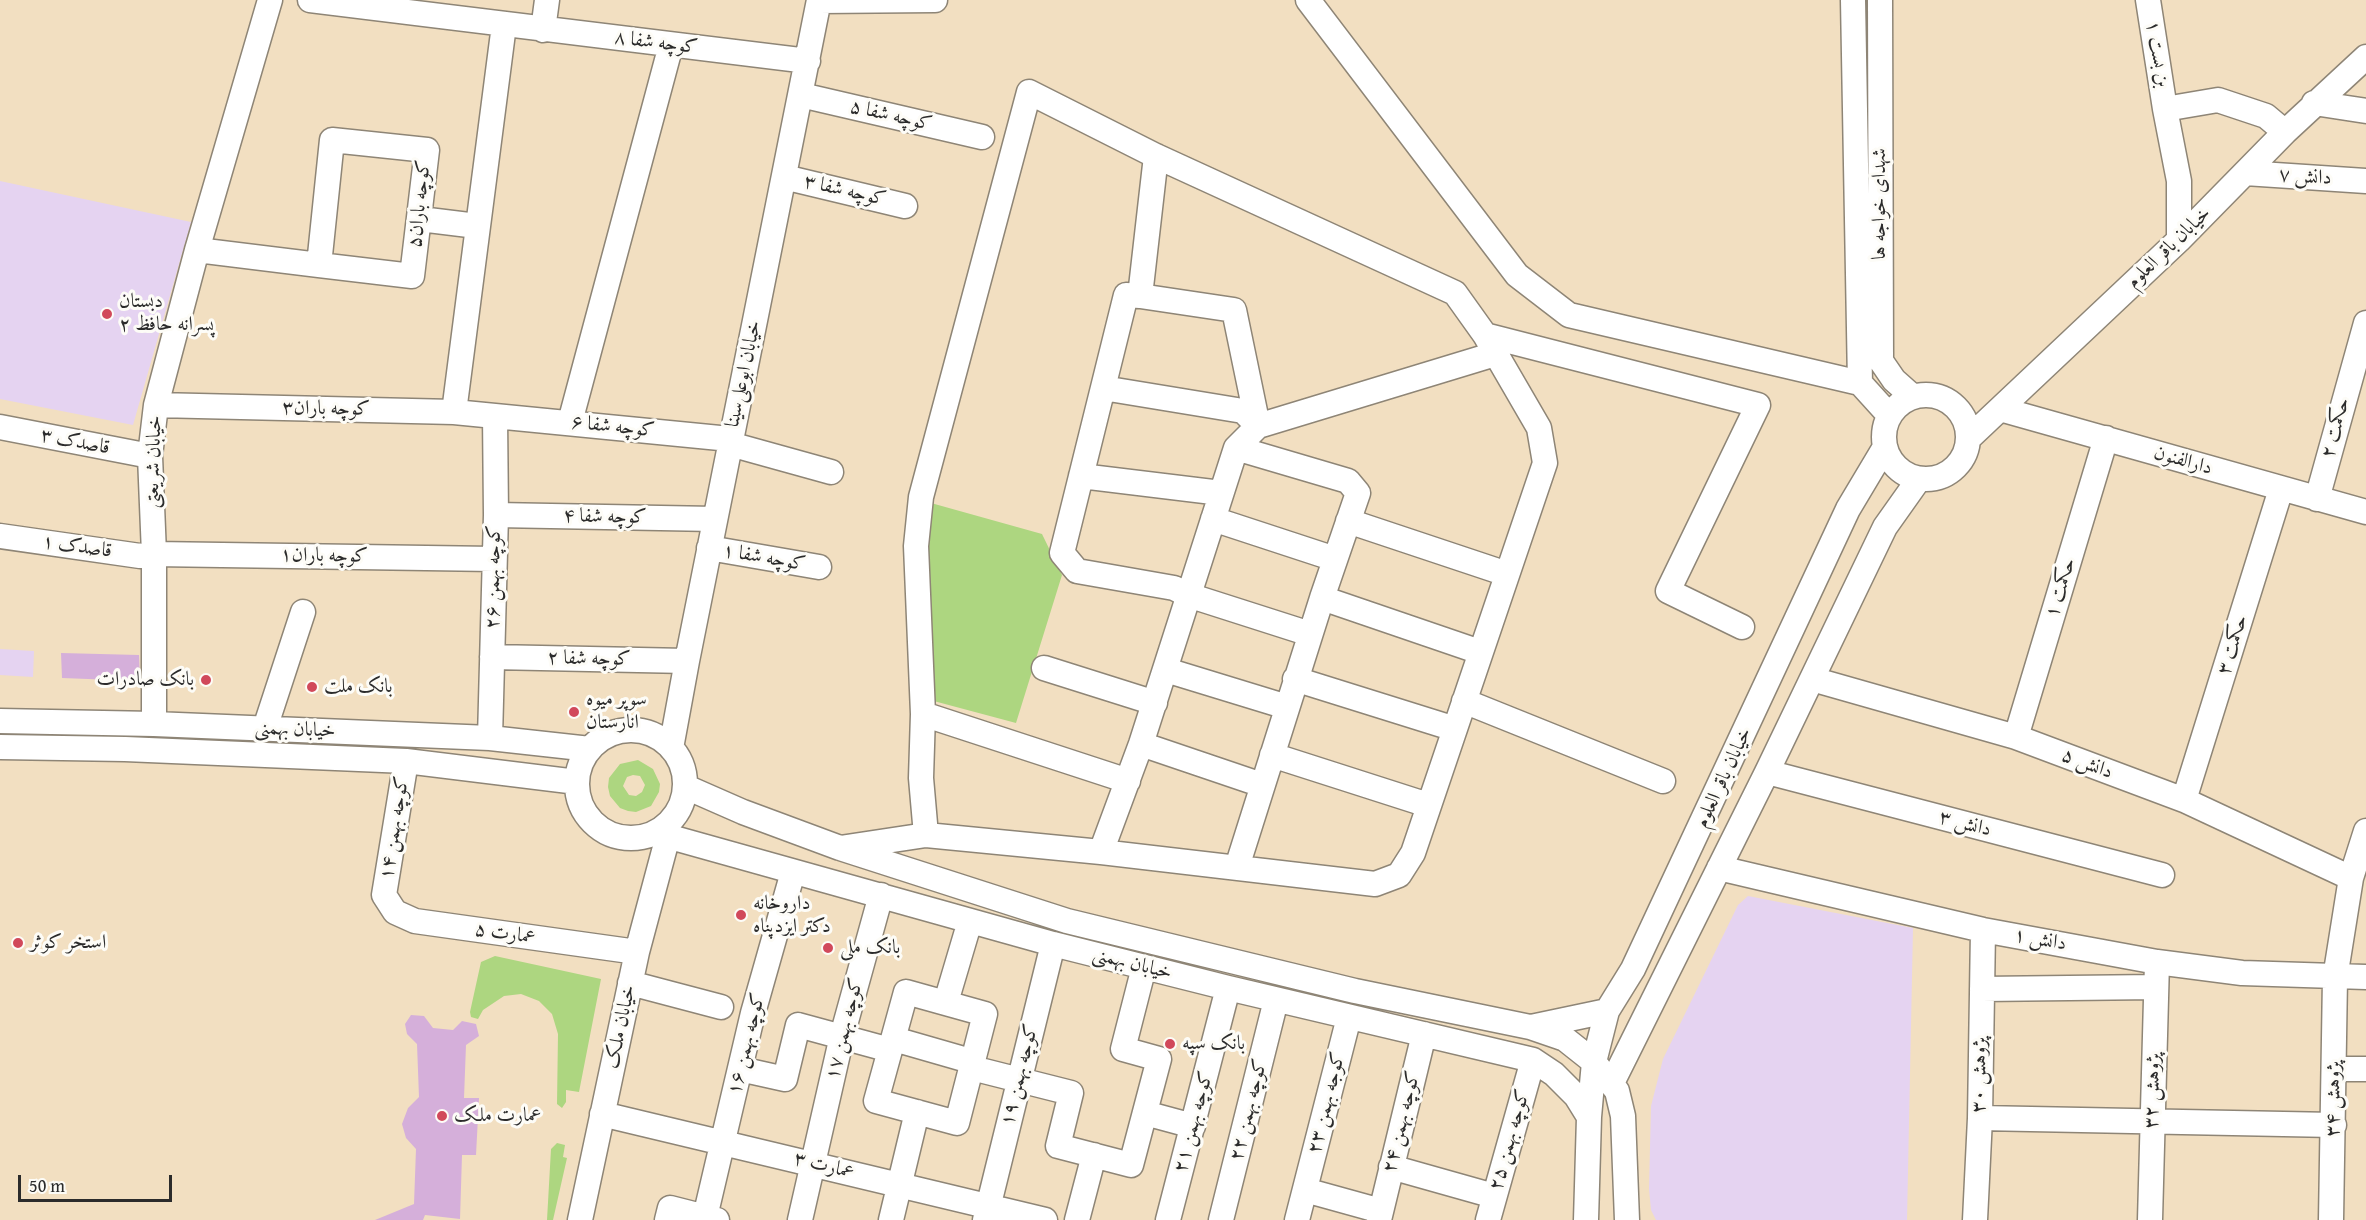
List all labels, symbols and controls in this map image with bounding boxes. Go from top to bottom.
street label: بن بست ۱ [2140,19,2174,89]
street label: کوچه شفا ۸ [613,26,699,60]
street label: کوچه شفا ۵ [847,95,935,137]
street label: شهدای خواجه ها [1868,148,1892,260]
street label: کوچه باران۵ [403,159,437,249]
street label: دانش ۷ [2278,163,2332,191]
street label: کوچه شفا ۳ [801,170,889,212]
street label: خیابان باقر العلوم [2122,202,2216,294]
place label: دبستان پسرانه حافظ ۲ [119,290,214,337]
marker: دبستان پسرانه حافظ ۲ [100,307,114,321]
street label: خیابان ابوعلی‌سینا [721,318,767,430]
street label: حکمت ۲ [2316,395,2356,461]
street label: کوچه باران۳ [282,396,370,422]
street label: کوچه شفا ۶ [570,411,656,443]
street label: خیابان شریعتی [140,415,168,509]
street label: قاصدک ۳ [38,424,112,460]
street label: دارالفنون [2151,441,2215,481]
street label: کوچه شفا ۴ [563,504,647,530]
street label: کوچه بهمن ۲۶ [481,525,507,629]
street label: قاصدک ۱ [41,530,113,564]
street label: کوچه شفا ۱ [721,539,807,577]
street label: کوچه باران۱ [280,543,368,569]
street label: حکمت ۱ [2041,555,2081,621]
street label: حکمت ۳ [2213,612,2253,678]
street label: کوچه شفا ۲ [547,646,631,672]
place label: بانک صادرات [96,668,194,692]
marker: بانک صادرات [199,673,213,687]
place label: بانک ملت [324,675,393,699]
marker: بانک ملت [305,680,319,694]
place label: سوپر میوه انارستان [586,688,647,735]
marker: سوپر میوه انارستان [567,705,581,719]
street label: خیابان بهمنی [254,717,336,743]
street label: خیابان باقر العلوم [1690,724,1758,832]
street label: دانش ۵ [2058,743,2116,785]
street label: کوچه بهمن ۱۴ [375,775,415,881]
street label: دانش ۳ [1936,806,1994,842]
place label: داروخانه دکتر ایزدپناه [753,892,831,939]
marker: داروخانه دکتر ایزدپناه [734,908,748,922]
street label: عمارت ۵ [473,918,537,950]
street label: دانش ۱ [2012,924,2068,956]
place label: استخر کوثر [30,931,106,955]
marker: استخر کوثر [11,936,25,950]
place label: بانک ملی [840,936,900,960]
marker: بانک ملی [821,941,835,955]
street label: خیابان بهمنی [1090,943,1174,985]
street label: کوچه بهمن ۱۷ [821,976,869,1082]
street label: خیابان ملک [600,983,642,1071]
street label: کوچه بهمن ۱۶ [723,991,771,1097]
street label: کوچه بهمن ۱۹ [996,1022,1044,1128]
place label: بانک سپه [1182,1032,1245,1056]
marker: بانک سپه [1163,1037,1177,1051]
street label: پژوهش ۳۰ [1967,1037,1993,1113]
street label: کوجه بهمن ۲۳ [1303,1050,1351,1156]
street label: پژوهش ۳۲ [2140,1053,2166,1129]
street label: کوچه بهمن ۲۲ [1225,1057,1273,1163]
street label: پژوهش ۳۴ [2321,1061,2347,1137]
street label: کوچه بهمن ۲۱ [1169,1069,1219,1175]
street label: کوچه بهمن ۲۴ [1378,1069,1426,1175]
street label: کوچه بهمن ۲۵ [1484,1087,1536,1193]
place label: عمارت ملک [454,1104,542,1128]
marker: عمارت ملک [435,1109,449,1123]
street label: عمارت ۳ [791,1147,857,1185]
scale bar [21,1163,176,1201]
text: 50 m [29,1172,65,1199]

